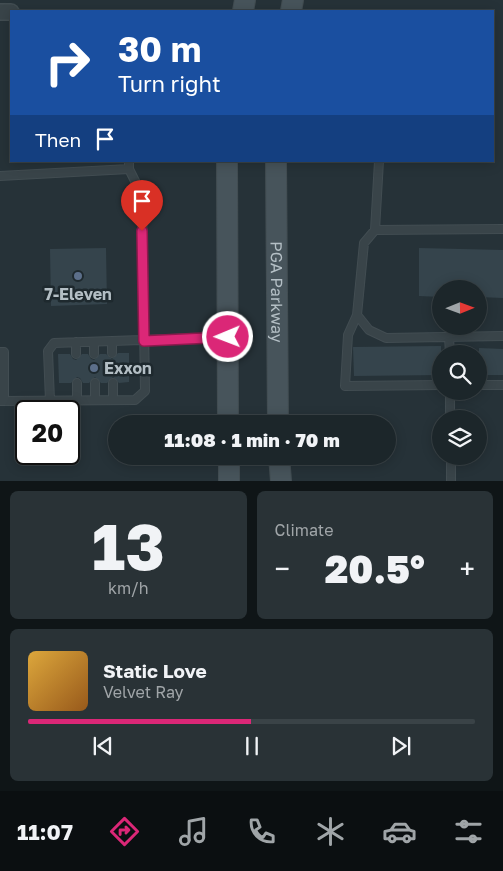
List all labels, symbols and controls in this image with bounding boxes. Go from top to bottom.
text: 30 m [118,28,201,70]
icon: right [35,30,100,95]
text: Turn right [118,70,221,97]
icon: arrive [91,125,119,153]
text: Then [35,128,81,151]
pin [121,180,163,231]
icon: arrive [128,187,156,215]
street label: PGA Parkway [267,241,287,343]
marker: 7-Eleven [72,270,84,282]
north arrow [432,280,488,335]
map controls [432,280,487,465]
place label: 7-Eleven [44,284,112,304]
position arrow [201,310,253,362]
button: search [432,345,487,400]
place label: Exxon [104,358,152,378]
marker: Exxon [88,362,100,374]
speed limit sign: 20 [15,400,80,465]
button: layers [432,410,487,465]
text: 11:08 · 1 min · 70 m [164,428,340,451]
text: 13 [92,506,165,584]
text: Climate [275,520,334,540]
text: 20.5° [325,546,425,591]
text: − [275,552,290,585]
text: + [460,552,475,585]
text: km/h [108,578,149,598]
text: Static Love [103,659,207,682]
text: Velvet Ray [103,682,184,702]
icon: previous [89,732,117,760]
icon: pause [238,732,266,760]
icon: next [387,732,415,760]
icon: directions [107,814,142,849]
icon: music [176,814,211,849]
icon: phone [244,814,279,849]
icon: climate [313,814,348,849]
icon: car [382,814,417,849]
icon: filters [451,814,486,849]
text: 11:07 [17,818,73,845]

